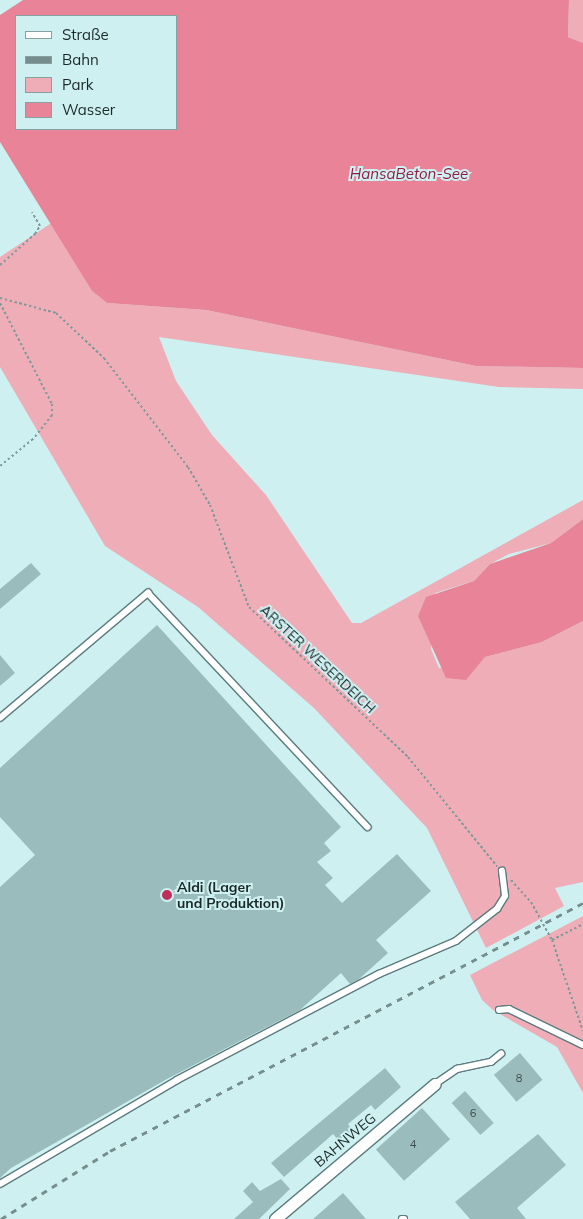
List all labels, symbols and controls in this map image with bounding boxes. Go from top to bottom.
legend [15,15,178,130]
text: Straße [62,25,109,44]
text: Bahn [62,50,99,69]
text: Park [62,75,94,94]
text: Wasser [62,100,115,119]
water label: HansaBeton-See [350,165,468,183]
street label: ARSTER WESERDEICH [257,601,379,717]
place label: Aldi (Lager und Produktion) [177,879,284,912]
marker: Aldi (Lager und Produktion) [161,889,173,901]
house number: 8 [516,1071,522,1085]
house number: 6 [470,1106,476,1120]
street label: BAHNWEG [311,1110,379,1170]
house number: 4 [410,1137,416,1151]

